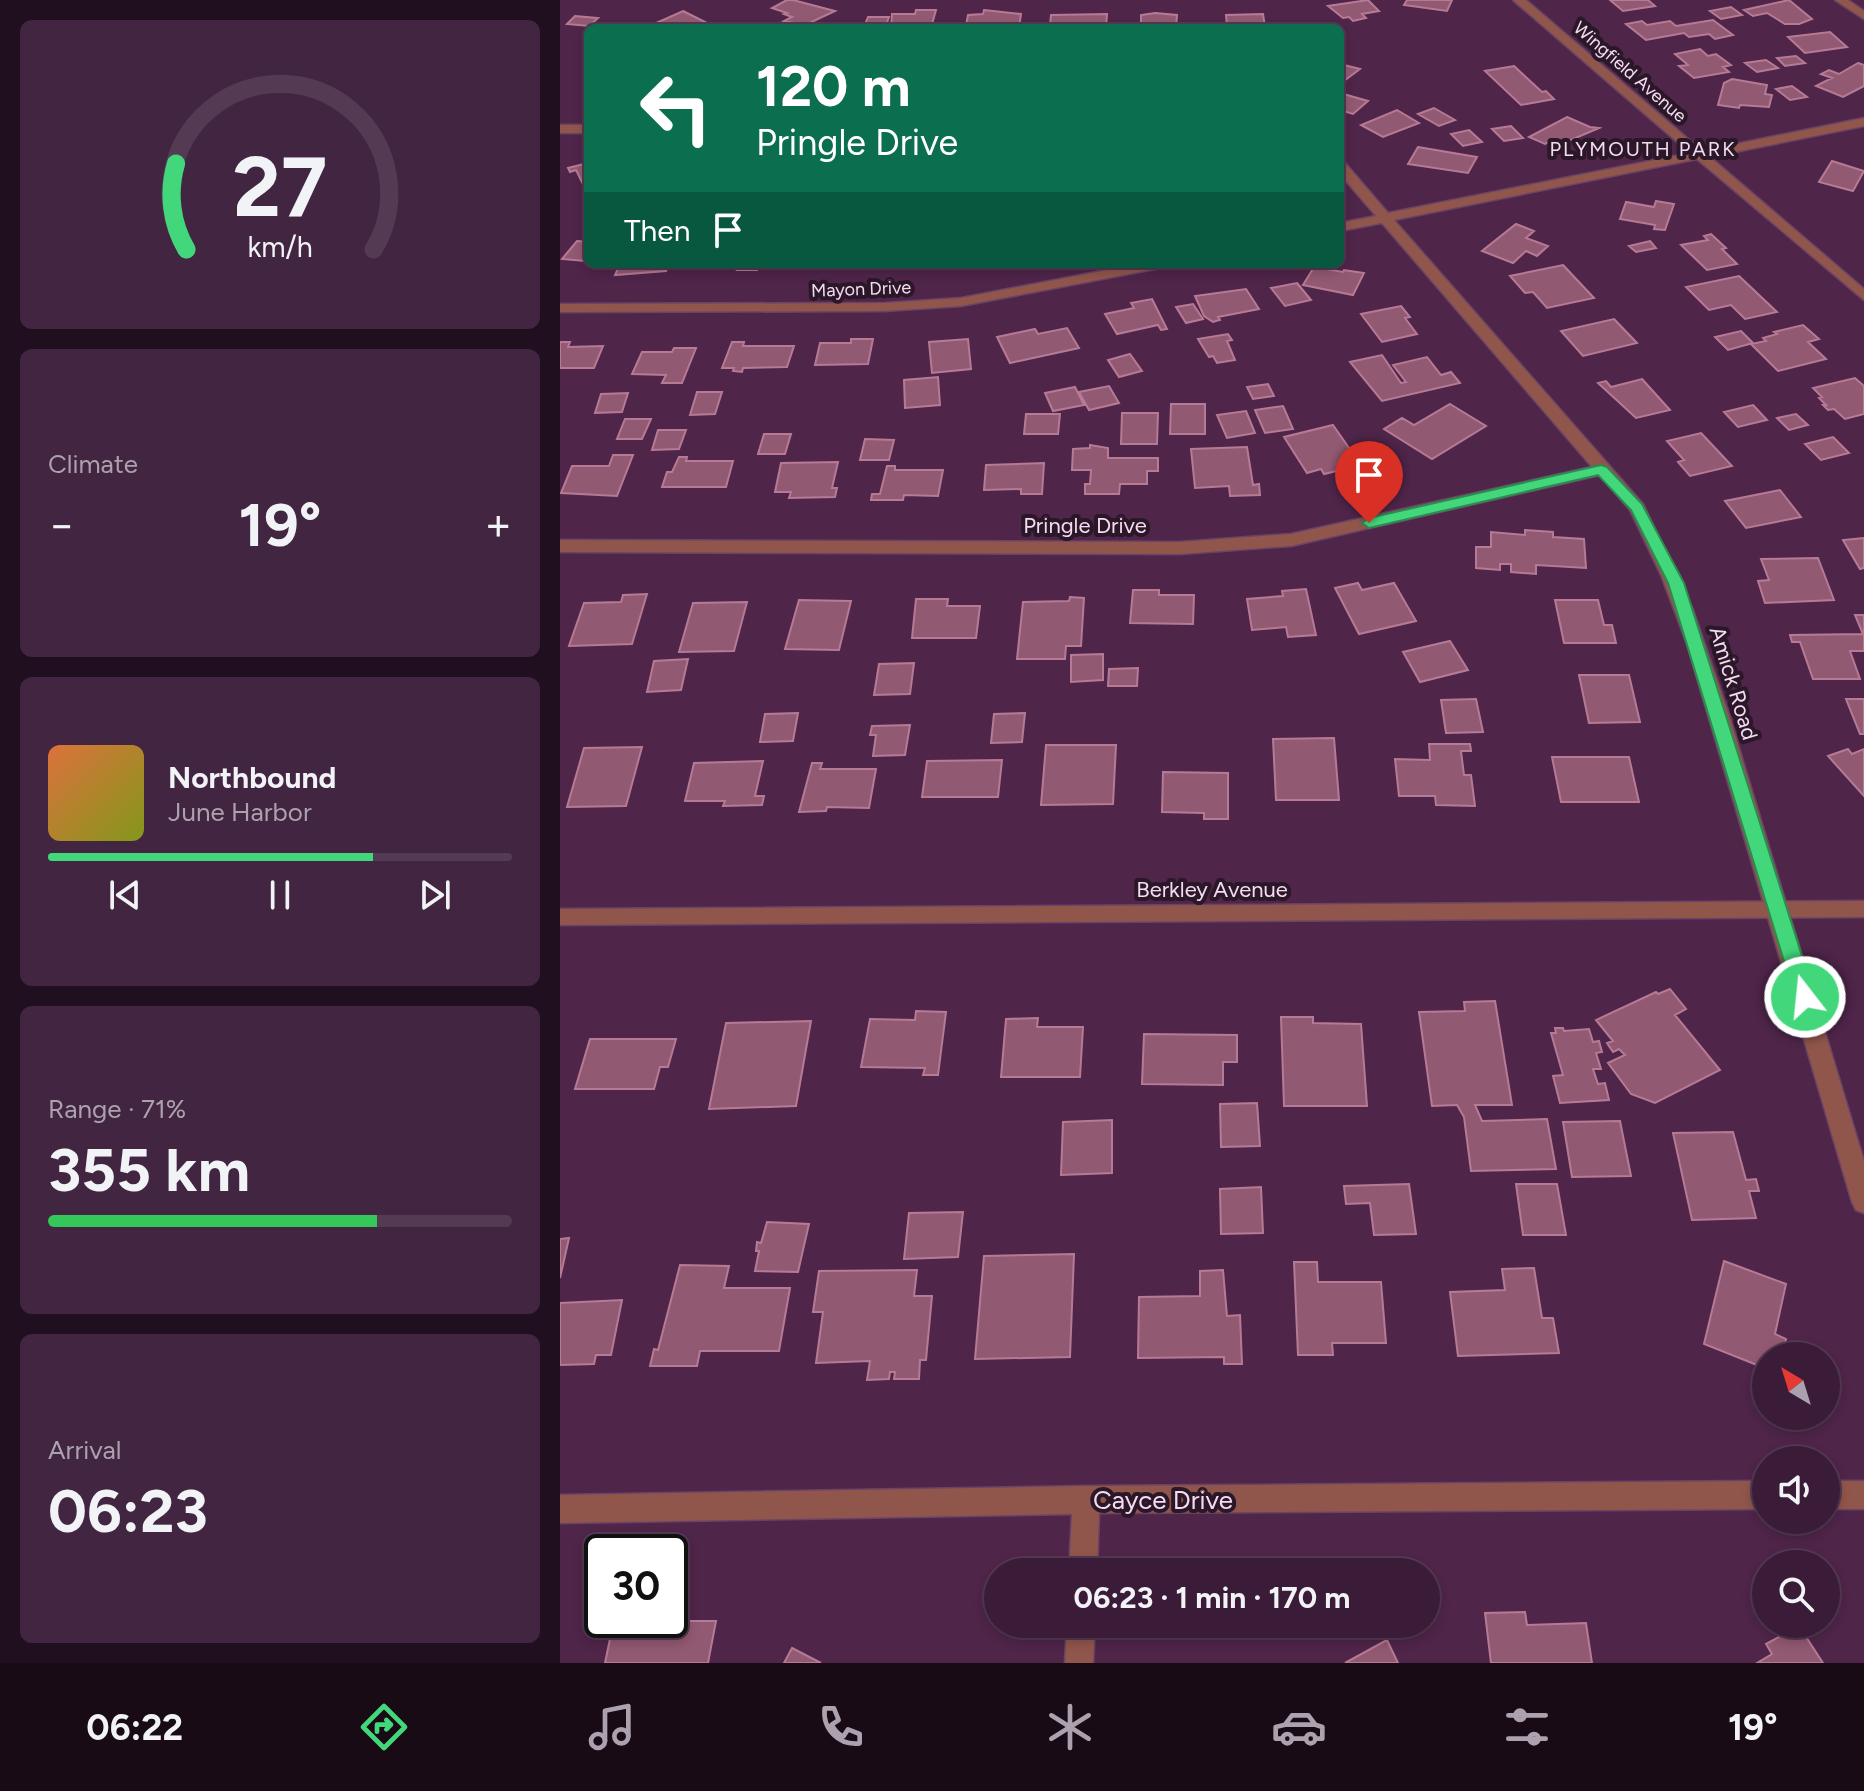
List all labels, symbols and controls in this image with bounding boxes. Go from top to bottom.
street label: Wingfield Avenue [1569,17,1691,127]
text: 120 m [756,53,911,120]
icon: left [624,56,728,160]
text: Pringle Drive [756,121,958,164]
text: 27 [233,137,327,237]
district label: PLYMOUTH PARK [1549,137,1737,161]
icon: arrive [706,208,750,252]
text: Then [624,212,690,249]
text: km/h [247,230,313,264]
street label: Mayon Drive [811,276,912,302]
pin [1335,441,1403,523]
text: Climate [48,448,138,480]
icon: arrive [1347,453,1391,497]
text: 19° [239,489,321,561]
text: − [48,498,75,551]
text: + [485,498,512,551]
street label: Pringle Drive [1023,512,1147,539]
street label: Amick Road [1703,623,1764,743]
text: Northbound [168,759,336,796]
text: June Harbor [168,796,312,828]
icon: previous [103,873,147,917]
icon: pause [258,873,302,917]
icon: next [413,873,457,917]
street label: Berkley Avenue [1136,876,1288,903]
position arrow [1763,955,1847,1039]
text: Range · 71% [48,1093,186,1125]
text: 355 km [48,1134,250,1206]
north arrow [1752,1342,1840,1430]
map controls [1752,1342,1840,1638]
text: Arrival [48,1434,121,1466]
button: sound [1752,1446,1840,1534]
text: 06:23 [48,1475,208,1547]
street label: Cayce Drive [1093,1484,1233,1516]
speed limit sign: 30 [584,1534,688,1638]
button: search [1752,1550,1840,1638]
text: 06:23 · 1 min · 170 m [1073,1579,1351,1616]
icon: directions [356,1699,412,1755]
icon: music [584,1699,640,1755]
icon: phone [813,1699,869,1755]
icon: climate [1042,1699,1098,1755]
icon: car [1271,1699,1327,1755]
icon: filters [1499,1699,1555,1755]
text: 06:22 [86,1706,183,1749]
text: 19° [1728,1706,1778,1749]

